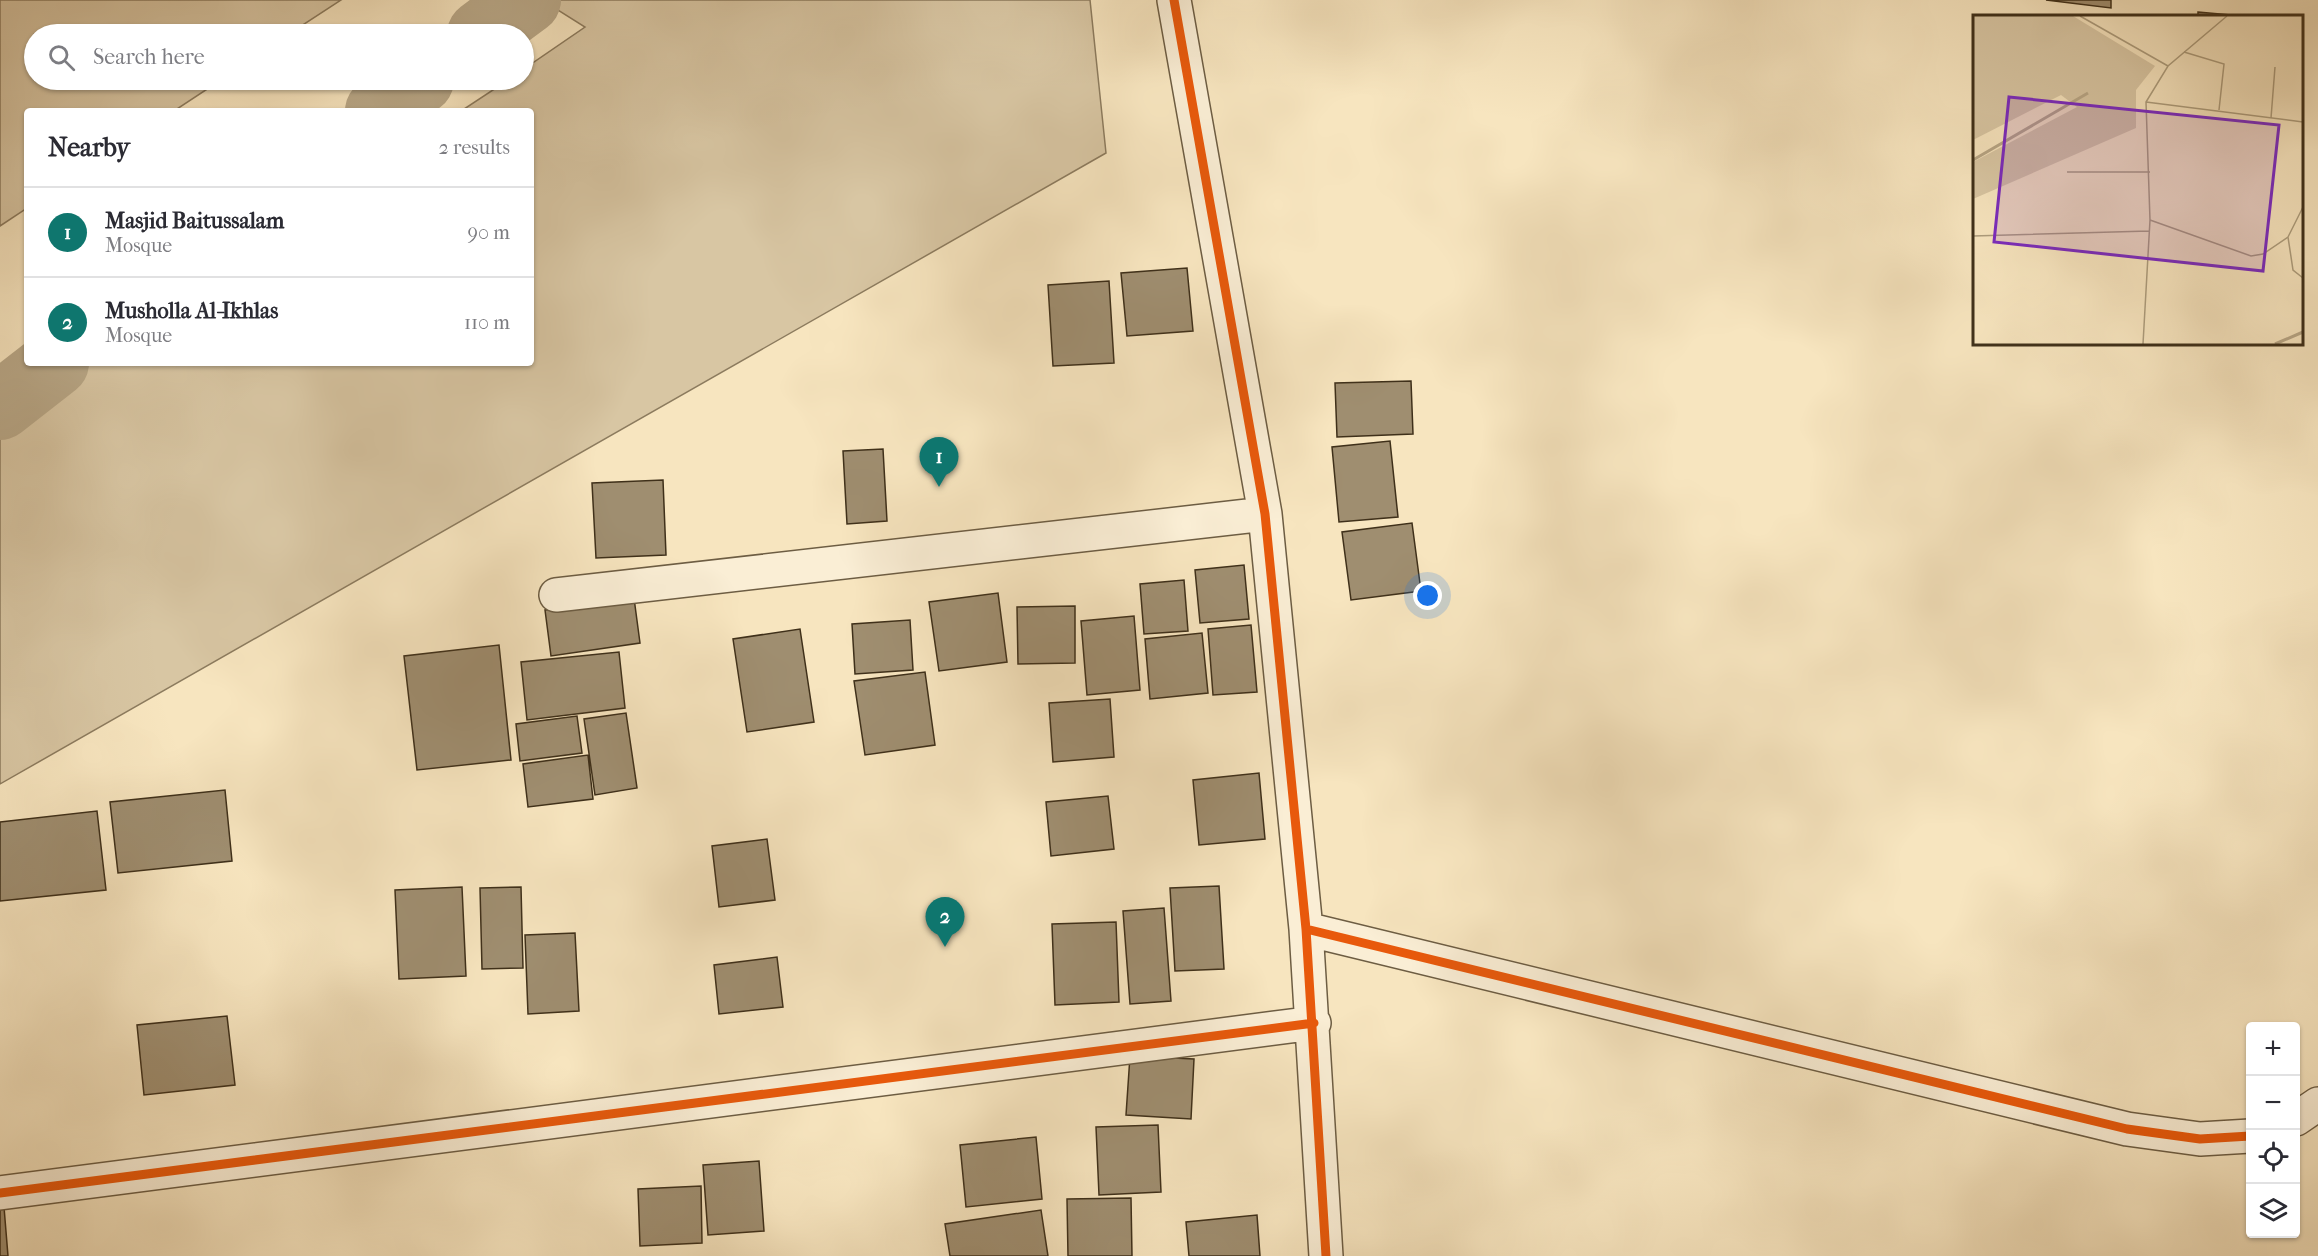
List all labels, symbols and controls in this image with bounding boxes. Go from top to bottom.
inset map [1973,15,2303,345]
search box [24,24,534,90]
icon: search [45,41,78,74]
text: Search here [93,44,205,70]
text: Nearby [48,132,130,163]
text: 2 results [439,136,510,159]
text: Masjid Baitussalam [105,208,284,234]
text: 1 [64,221,71,244]
text: 90 m [468,221,510,244]
text: Mosque [105,234,172,257]
text: Musholla Al-Ikhlas [105,298,278,324]
text: 2 [62,311,73,334]
text: 110 m [464,311,510,334]
text: Mosque [105,324,172,347]
pin: 1 [920,438,958,487]
your location [1413,581,1442,610]
pin: 2 [926,898,964,947]
map controls [2246,1022,2300,1238]
button: + [2246,1022,2300,1076]
button: − [2246,1076,2300,1130]
button: locate [2246,1130,2300,1184]
button: layers [2246,1184,2300,1238]

